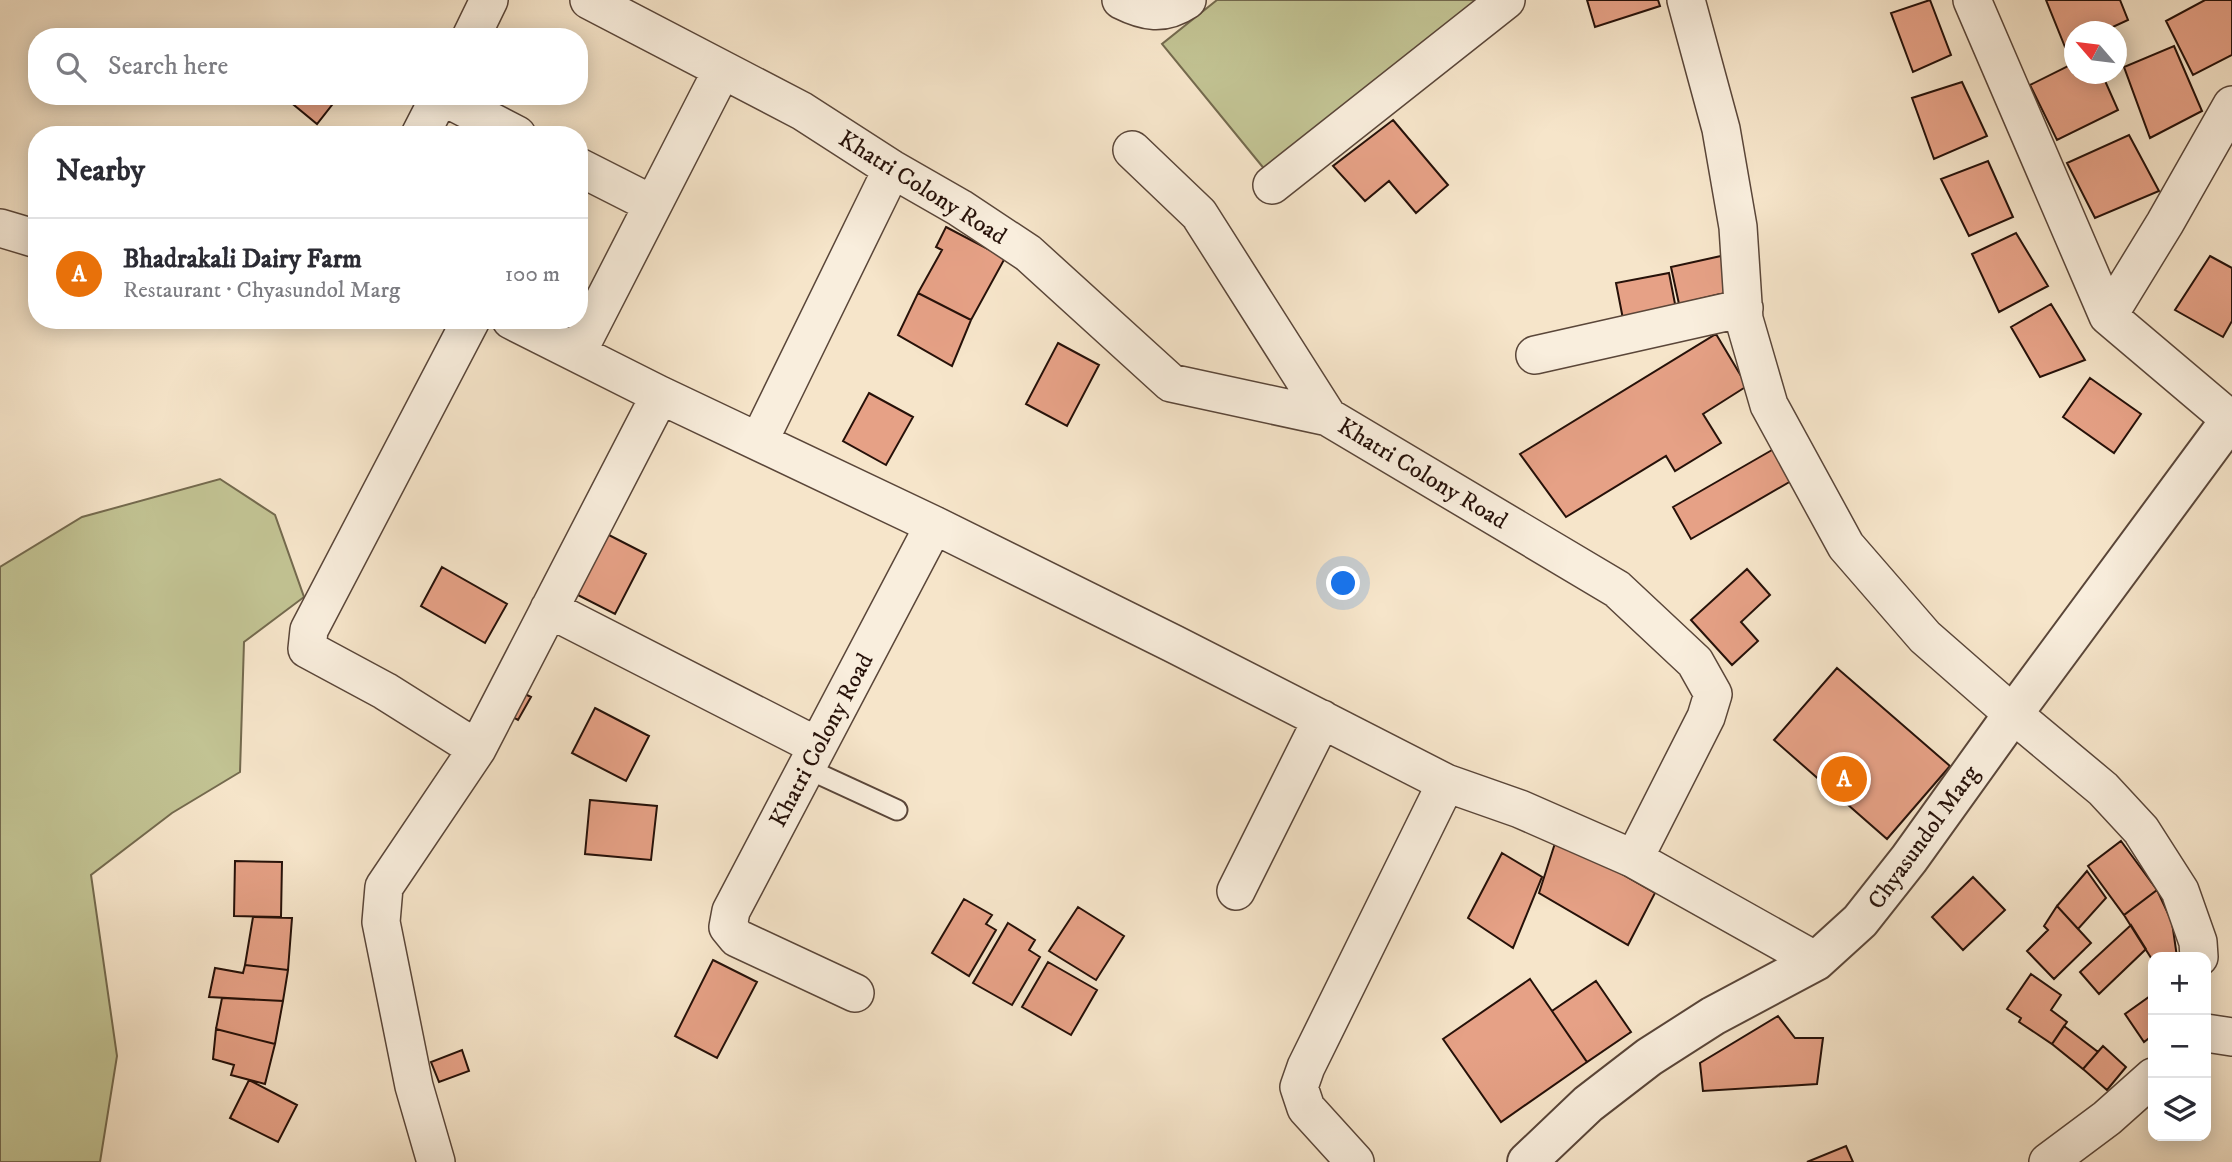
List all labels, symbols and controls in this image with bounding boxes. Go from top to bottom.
north arrow [2064,21,2127,84]
search box [28,28,588,105]
icon: search [52,48,90,86]
text: Search here [108,50,228,83]
street label: Khatri Colony Road [833,124,1012,252]
text: Nearby [56,153,145,190]
text: Bhadrakali Dairy Farm [123,243,362,276]
text: A [72,260,86,289]
text: 100 m [505,260,560,289]
text: Restaurant · Chyasundol Marg [123,276,400,305]
street label: Khatri Colony Road [1332,411,1513,536]
your location [1326,566,1360,600]
street label: Khatri Colony Road [763,648,880,833]
pin: A [1821,753,1867,805]
street label: Chyasundol Marg [1862,759,1986,915]
map controls [2148,952,2211,1141]
button: + [2148,952,2211,1015]
button: − [2148,1015,2211,1078]
button: layers [2148,1078,2211,1141]

